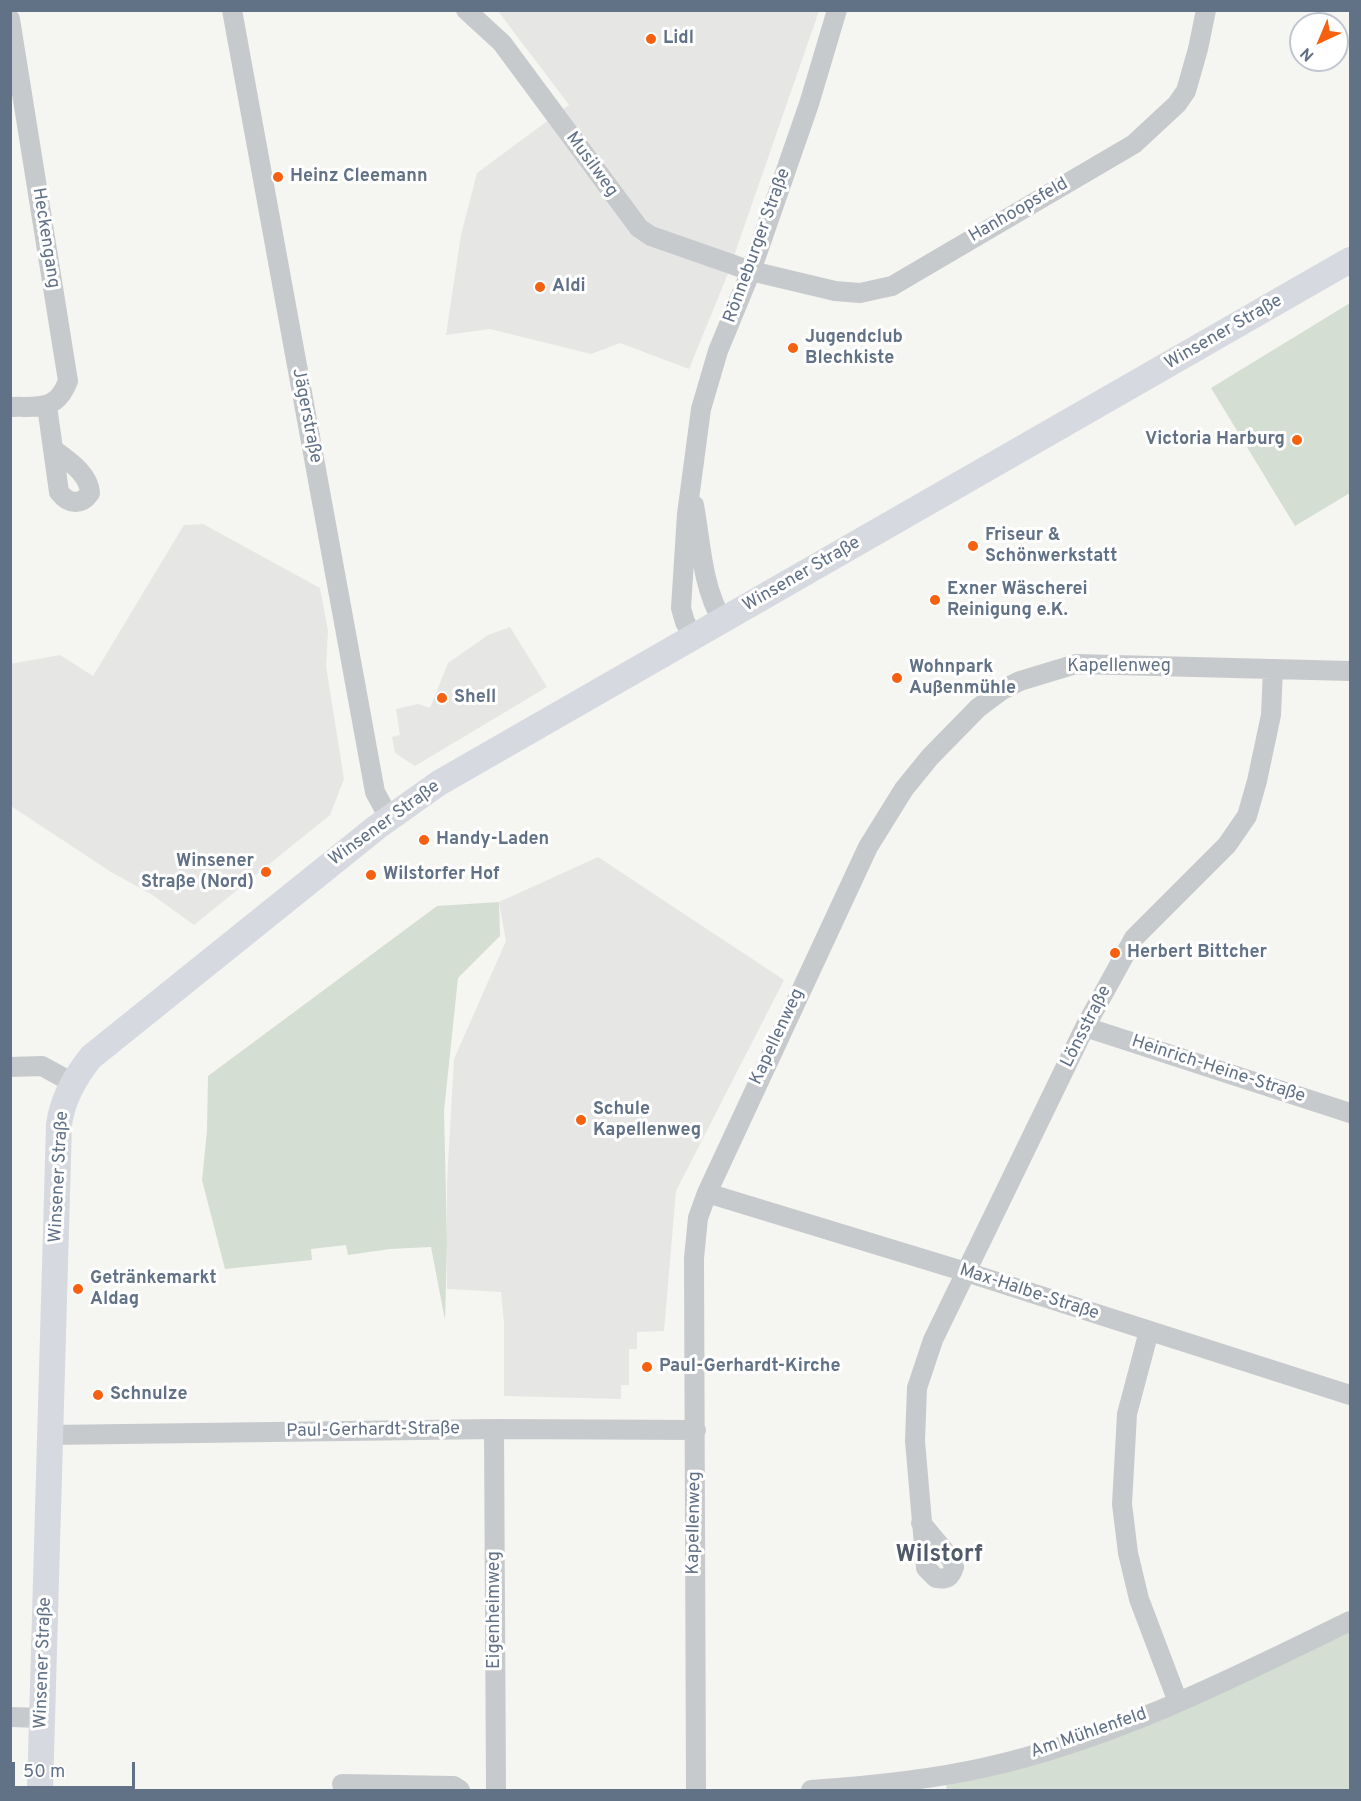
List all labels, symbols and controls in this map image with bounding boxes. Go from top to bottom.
north arrow [1289,12,1349,72]
place label: Lidl [663,28,694,50]
marker: Lidl [644,32,658,46]
text: N [1297,42,1319,65]
street label: Musilweg [560,128,622,202]
place label: Heinz Cleemann [290,166,428,188]
street label: Rönneburger Straße [720,166,796,326]
marker: Heinz Cleemann [271,170,285,184]
street label: Hanhoopsfeld [966,174,1072,248]
street label: Heckengang [26,186,64,290]
place label: Aldi [552,276,586,298]
marker: Aldi [533,280,547,294]
street label: Winsener Straße [1161,291,1287,375]
place label: Jugendclub Blechkiste [805,327,903,370]
marker: Jugendclub Blechkiste [786,341,800,355]
street label: Jägerstraße [286,367,326,465]
place label: Victoria Harburg [1145,429,1285,451]
marker: Victoria Harburg [1290,433,1304,447]
place label: Friseur & Schönwerkstatt [985,525,1117,568]
street label: Winsener Straße [739,533,865,617]
marker: Friseur & Schönwerkstatt [966,539,980,553]
place label: Exner Wäscherei Reinigung e.K. [947,579,1088,622]
marker: Exner Wäscherei Reinigung e.K. [928,593,942,607]
street label: Kapellenweg [1067,656,1171,678]
place label: Wohnpark Außenmühle [909,657,1016,700]
marker: Wohnpark Außenmühle [890,671,904,685]
place label: Shell [454,687,496,709]
marker: Shell [435,691,449,705]
street label: Winsener Straße [325,777,445,871]
place label: Handy-Laden [436,829,549,851]
marker: Handy-Laden [417,833,431,847]
place label: Winsener Straße (Nord) [141,851,254,894]
place label: Wilstorfer Hof [383,864,500,886]
marker: Winsener Straße (Nord) [259,865,273,879]
marker: Wilstorfer Hof [364,868,378,882]
place label: Herbert Bittcher [1127,942,1267,964]
marker: Herbert Bittcher [1108,946,1122,960]
street label: Lönsstraße [1057,982,1117,1072]
street label: Kapellenweg [746,986,810,1088]
street label: Heinrich-Heine-Straße [1128,1032,1308,1108]
place label: Schule Kapellenweg [593,1099,701,1142]
street label: Winsener Straße [46,1111,74,1243]
marker: Schule Kapellenweg [574,1113,588,1127]
street label: Max-Halbe-Straße [957,1260,1101,1326]
place label: Getränkemarkt Aldag [90,1268,217,1310]
marker: Getränkemarkt Aldag [71,1282,85,1296]
place label: Paul-Gerhardt-Kirche [659,1356,840,1378]
marker: Paul-Gerhardt-Kirche [640,1360,654,1374]
place label: Schnulze [110,1384,187,1406]
marker: Schnulze [91,1388,105,1402]
street label: Paul-Gerhardt-Straße [286,1419,460,1443]
street label: Kapellenweg [683,1471,707,1575]
district label: Wilstorf [895,1542,983,1570]
street label: Eigenheimweg [484,1551,506,1669]
street label: Winsener Straße [31,1597,57,1729]
street label: Am Mühlenfeld [1028,1704,1150,1764]
scale bar [15,1750,138,1788]
text: 50 m [23,1761,65,1784]

